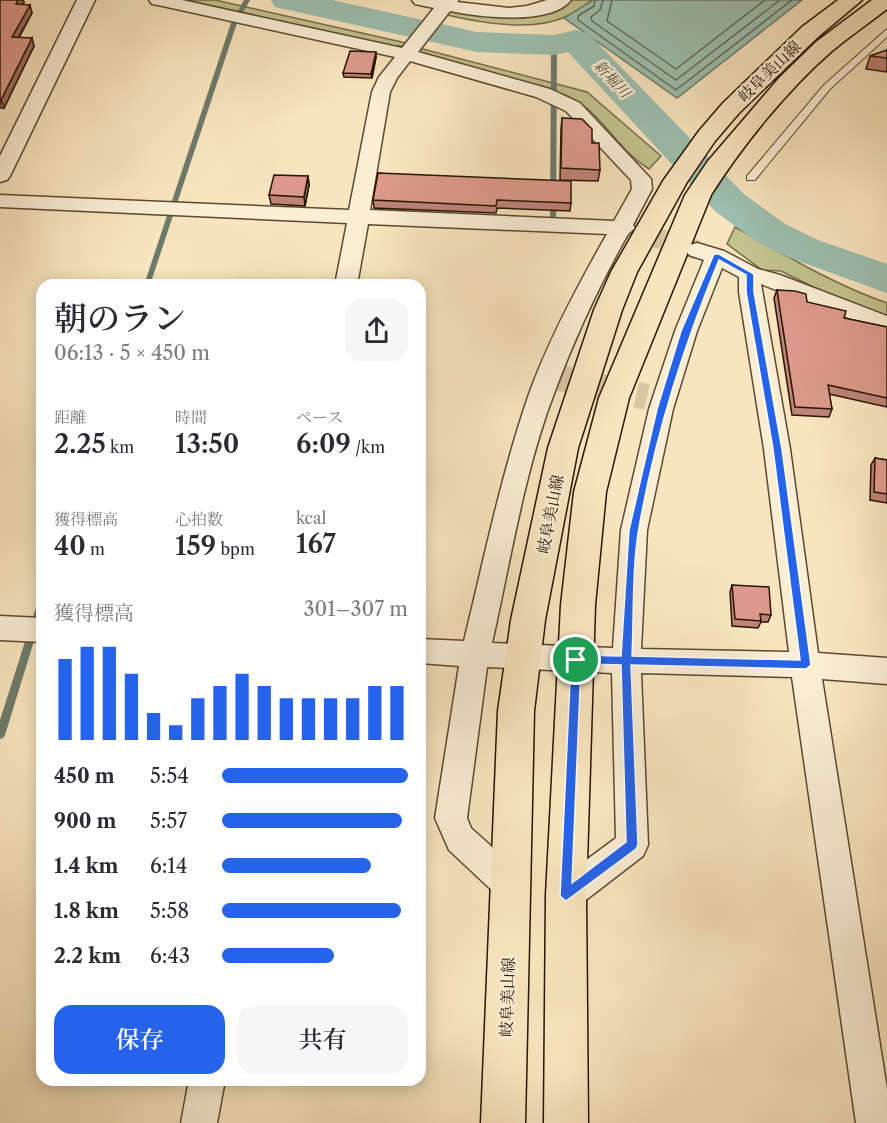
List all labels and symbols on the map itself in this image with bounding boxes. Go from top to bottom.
street label: 岐阜美山線 [733,36,805,106]
water label: 新堀川 [590,56,636,103]
street label: 岐阜美山線 [533,473,567,555]
pin [550,634,601,685]
street label: 岐阜美山線 [496,957,518,1037]

